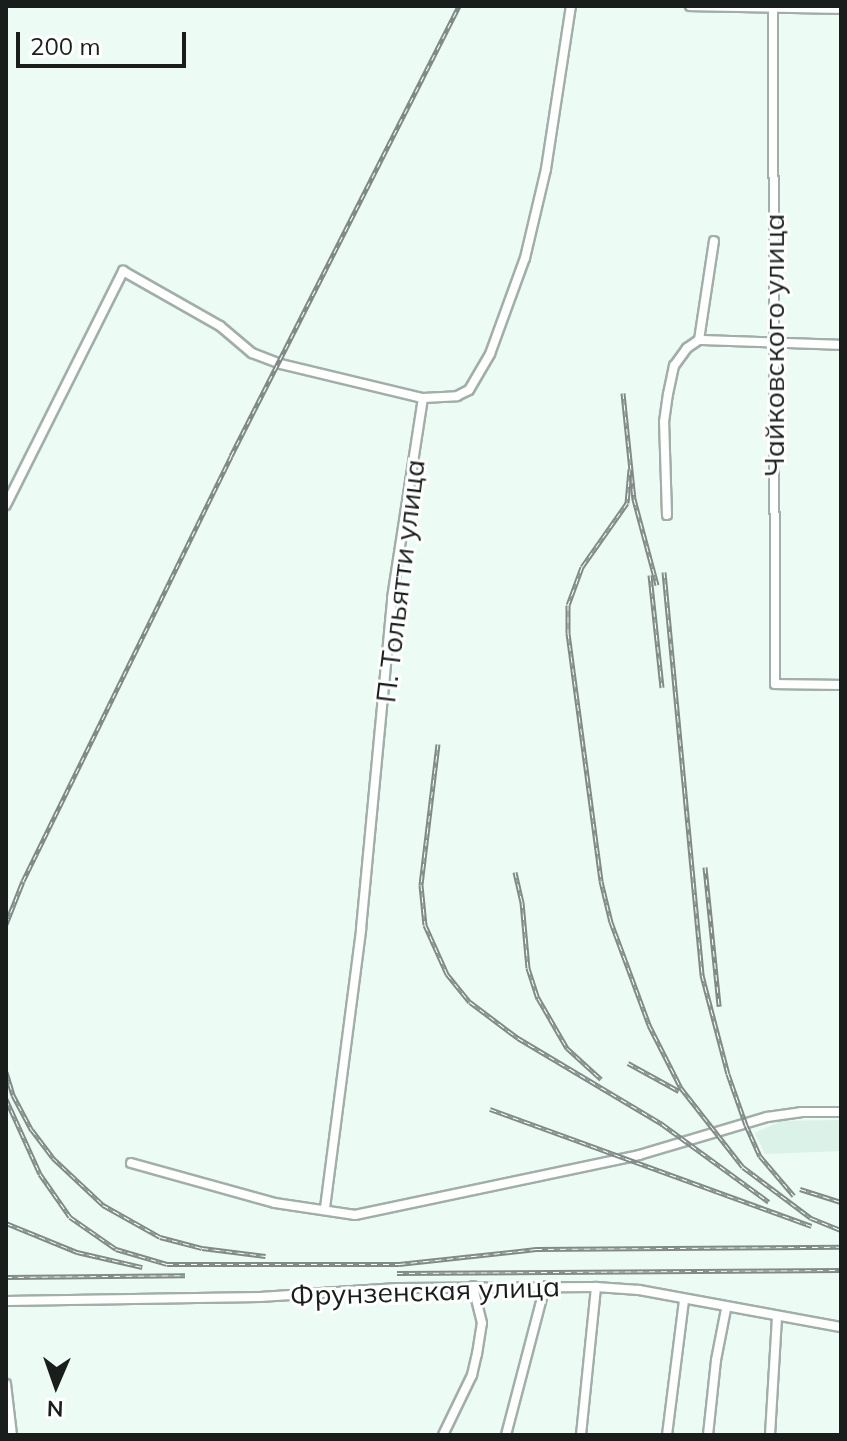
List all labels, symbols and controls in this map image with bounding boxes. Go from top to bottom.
scale bar [20,16,190,66]
text: 200 m [30,31,101,61]
street label: Чайковского улица [757,213,791,477]
street label: П. Тольятти улица [368,458,432,704]
street label: Фрунзенская улица [289,1269,561,1313]
north arrow [16,1345,96,1425]
text: N [46,1395,64,1423]

